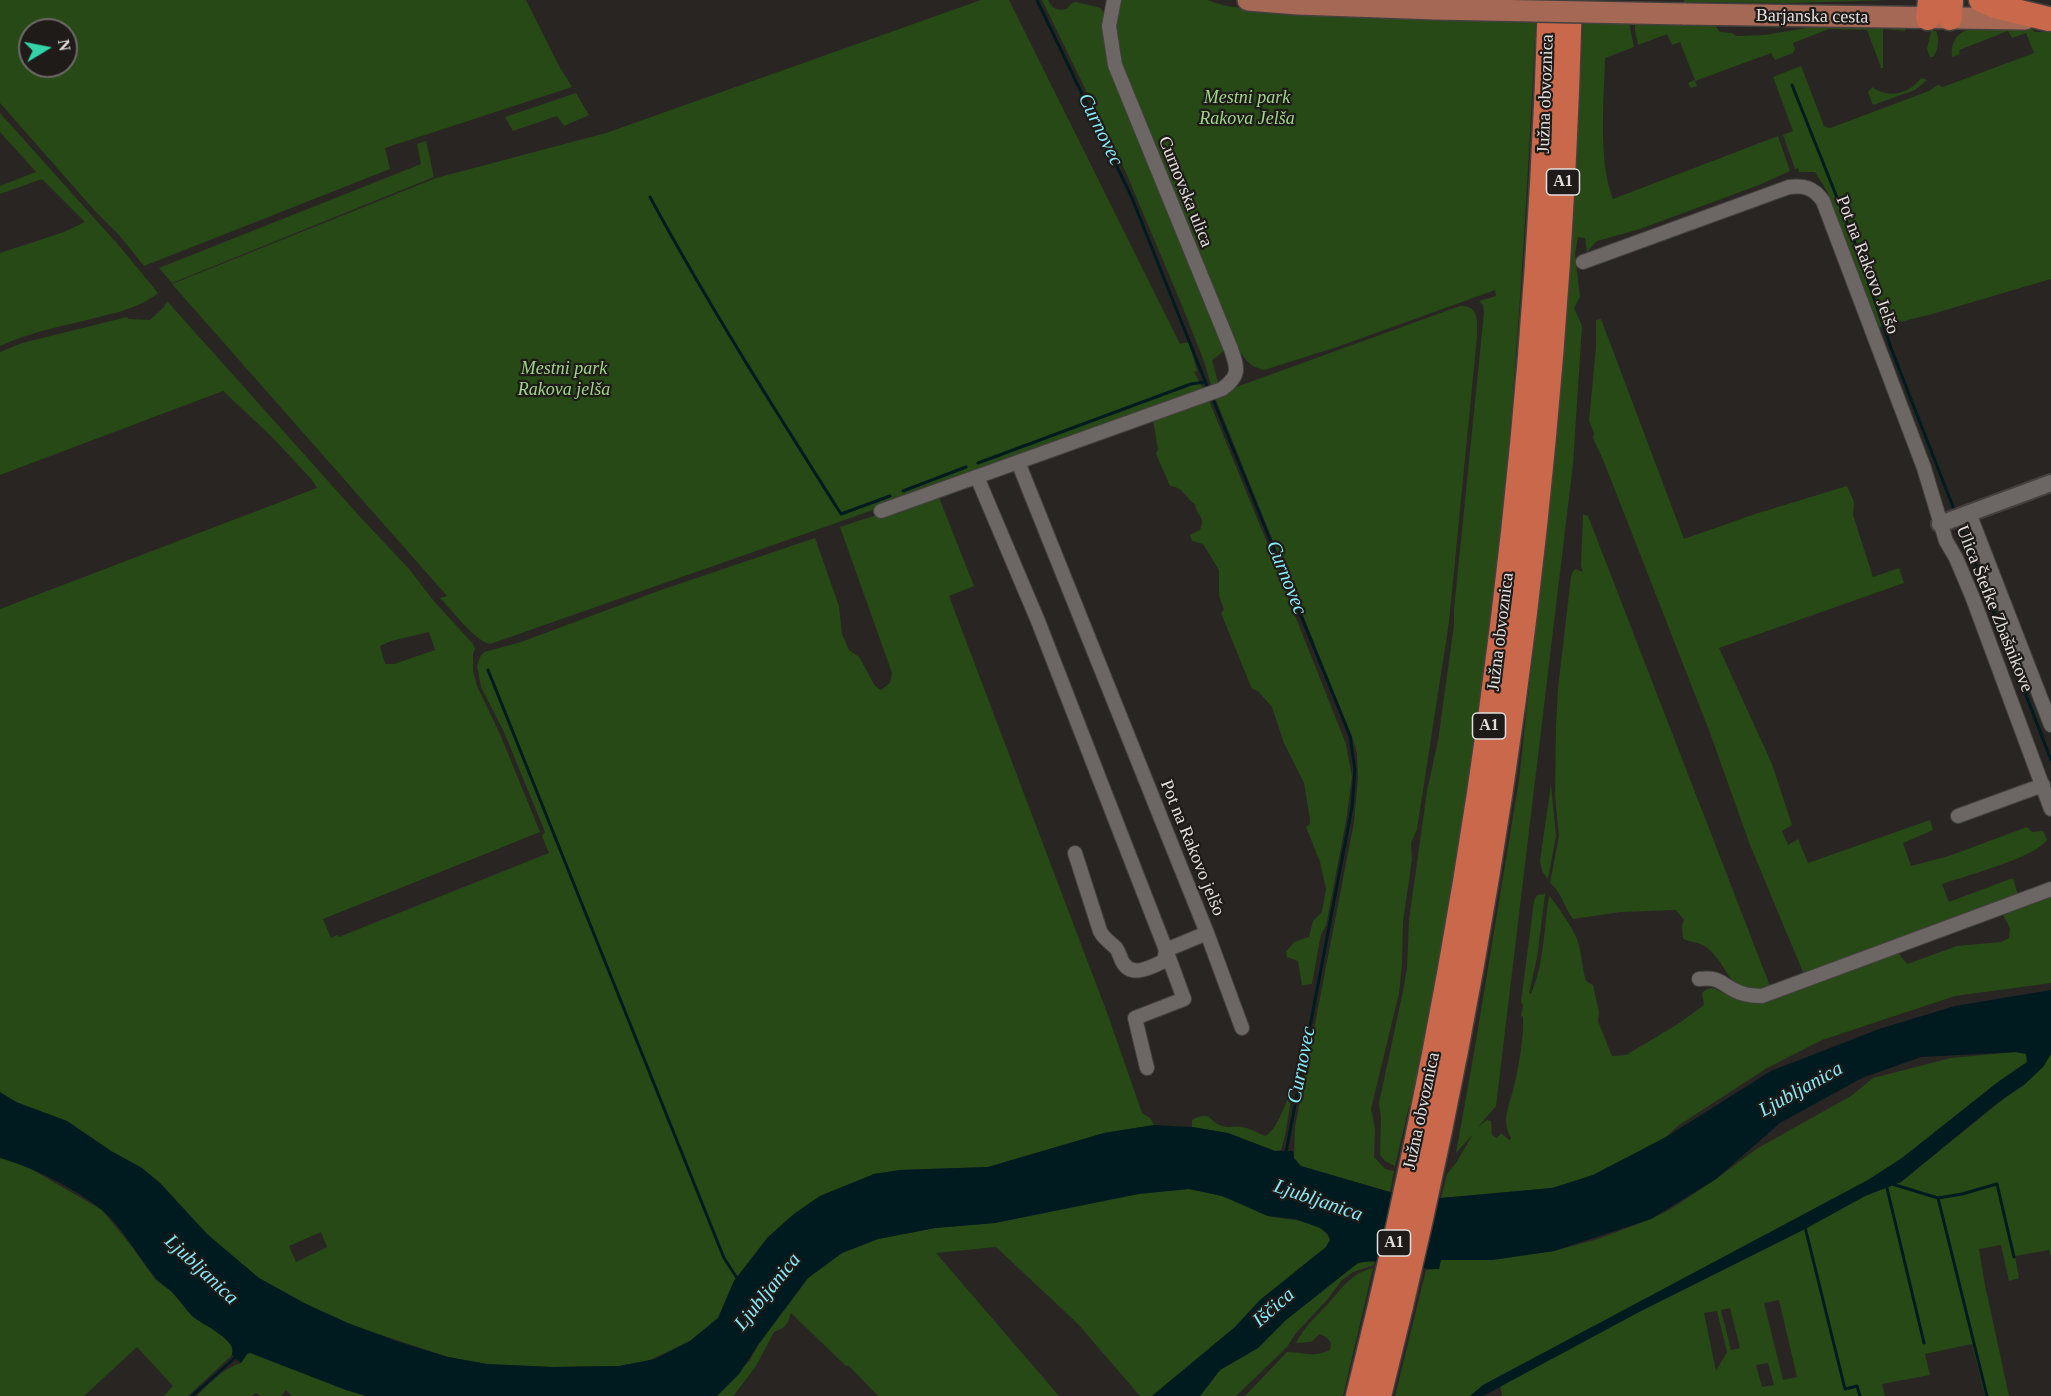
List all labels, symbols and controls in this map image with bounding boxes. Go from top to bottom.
street label: Barjanska cesta [1756,5,1868,29]
north arrow [18,18,78,78]
street label: Južna obvoznica [1533,34,1559,154]
text: N [55,38,74,52]
park label: Mestni park Rakova Jelša [1199,87,1295,130]
water label: Curnovec [1072,90,1128,170]
street label: Curnovska ulica [1153,133,1217,251]
road number: A1 [1546,169,1580,195]
street label: Pot na Rakovo Jelšo [1831,193,1903,337]
park label: Mestni park Rakova jelša [518,358,610,400]
street label: Ulica Štefke Zbašnikove [1951,522,2037,696]
water label: Curnovec [1260,537,1312,619]
street label: Južna obvoznica [1483,571,1519,693]
road number: A1 [1472,713,1506,739]
street label: Pot na Rakovo jelšo [1155,777,1229,919]
water label: Curnovec [1283,1025,1321,1105]
street label: Južna obvoznica [1399,1050,1445,1172]
water label: Ljubljanica [1755,1057,1847,1123]
water label: Ljubljanica [1270,1175,1366,1227]
water label: Ljubljanica [159,1230,243,1310]
road number: A1 [1378,1230,1410,1256]
water label: Ljubljanica [730,1249,806,1335]
water label: Iščica [1248,1283,1300,1333]

